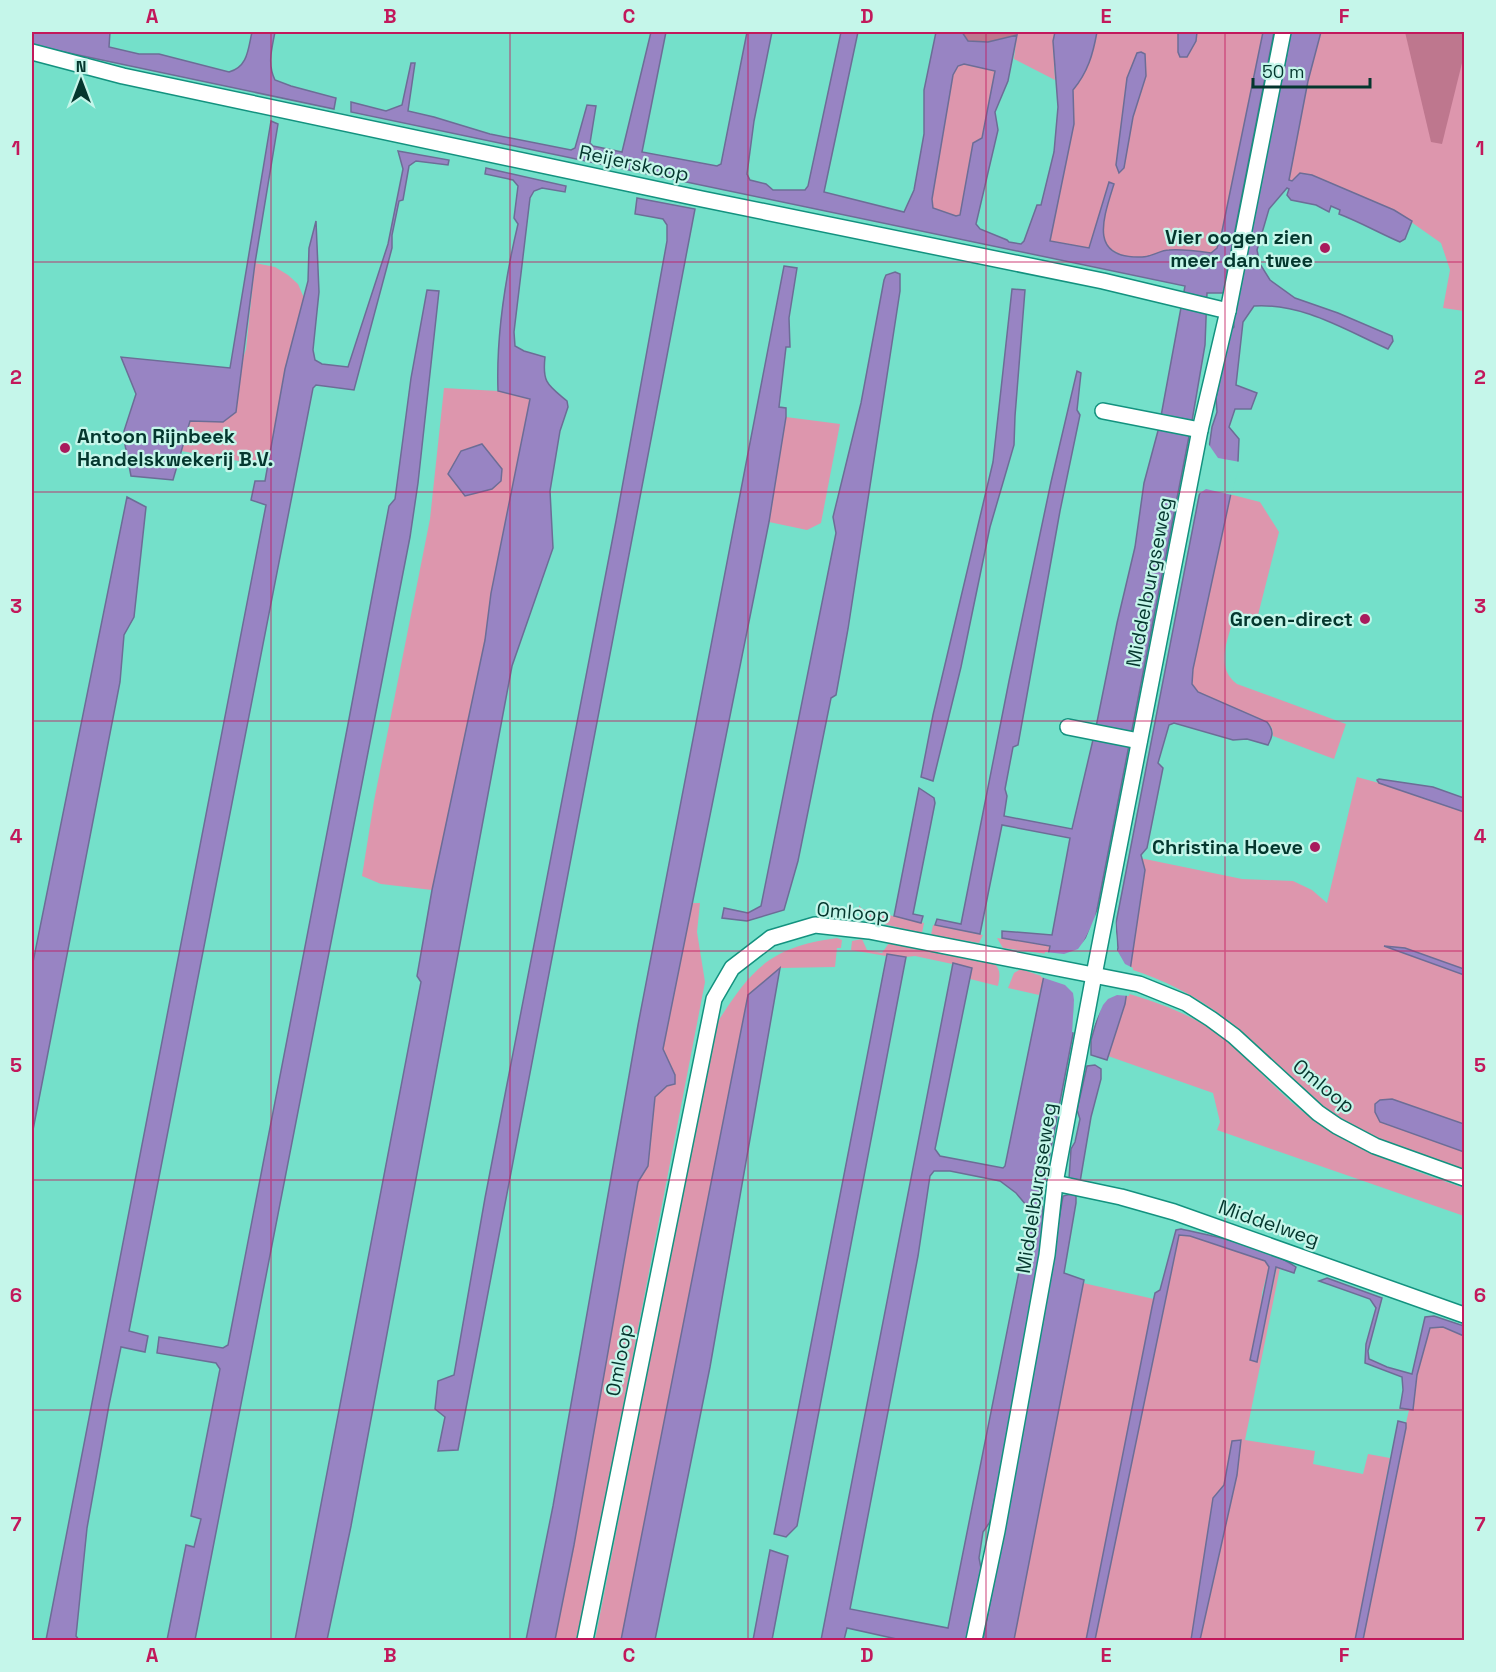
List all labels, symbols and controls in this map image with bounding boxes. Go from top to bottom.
text: A [146,3,159,29]
text: B [383,3,397,29]
text: C [623,3,636,29]
text: D [860,3,874,29]
text: E [1100,3,1112,29]
text: F [1339,3,1350,29]
north arrow [51,51,111,111]
scale bar [1253,51,1370,89]
text: N [76,56,86,77]
text: 50 m [1262,60,1304,83]
text: 1 [11,135,21,161]
text: 1 [1475,135,1485,161]
street label: Reijerskoop [577,139,691,187]
place label: Vier oogen zien meer dan twee [1165,224,1313,273]
marker: Vier oogen zien meer dan twee [1318,241,1332,255]
text: 2 [10,364,22,390]
text: 2 [1474,364,1486,390]
place label: Antoon Rijnbeek Handelskwekerij B.V. [77,423,273,472]
marker: Antoon Rijnbeek Handelskwekerij B.V. [58,441,72,455]
street label: Middelburgseweg [1120,495,1178,669]
text: 3 [10,593,22,619]
text: 3 [1474,593,1486,619]
place label: Groen-direct [1230,606,1353,632]
marker: Groen-direct [1358,612,1372,626]
text: 4 [10,823,23,849]
text: 4 [1474,823,1487,849]
place label: Christina Hoeve [1152,834,1303,860]
marker: Christina Hoeve [1308,840,1322,854]
street label: Omloop [815,896,891,928]
text: 5 [10,1052,22,1078]
text: 5 [1474,1052,1486,1078]
street label: Omloop [1287,1053,1361,1119]
street label: Middelburgseweg [1010,1101,1062,1275]
street label: Middelweg [1215,1194,1323,1252]
text: 6 [10,1282,22,1308]
text: 6 [1474,1282,1486,1308]
street label: Omloop [599,1322,639,1398]
text: 7 [10,1511,22,1537]
text: 7 [1474,1511,1486,1537]
text: A [146,1642,159,1668]
text: B [383,1642,397,1668]
text: C [623,1642,636,1668]
text: D [860,1642,874,1668]
text: E [1100,1642,1112,1668]
text: F [1339,1642,1350,1668]

